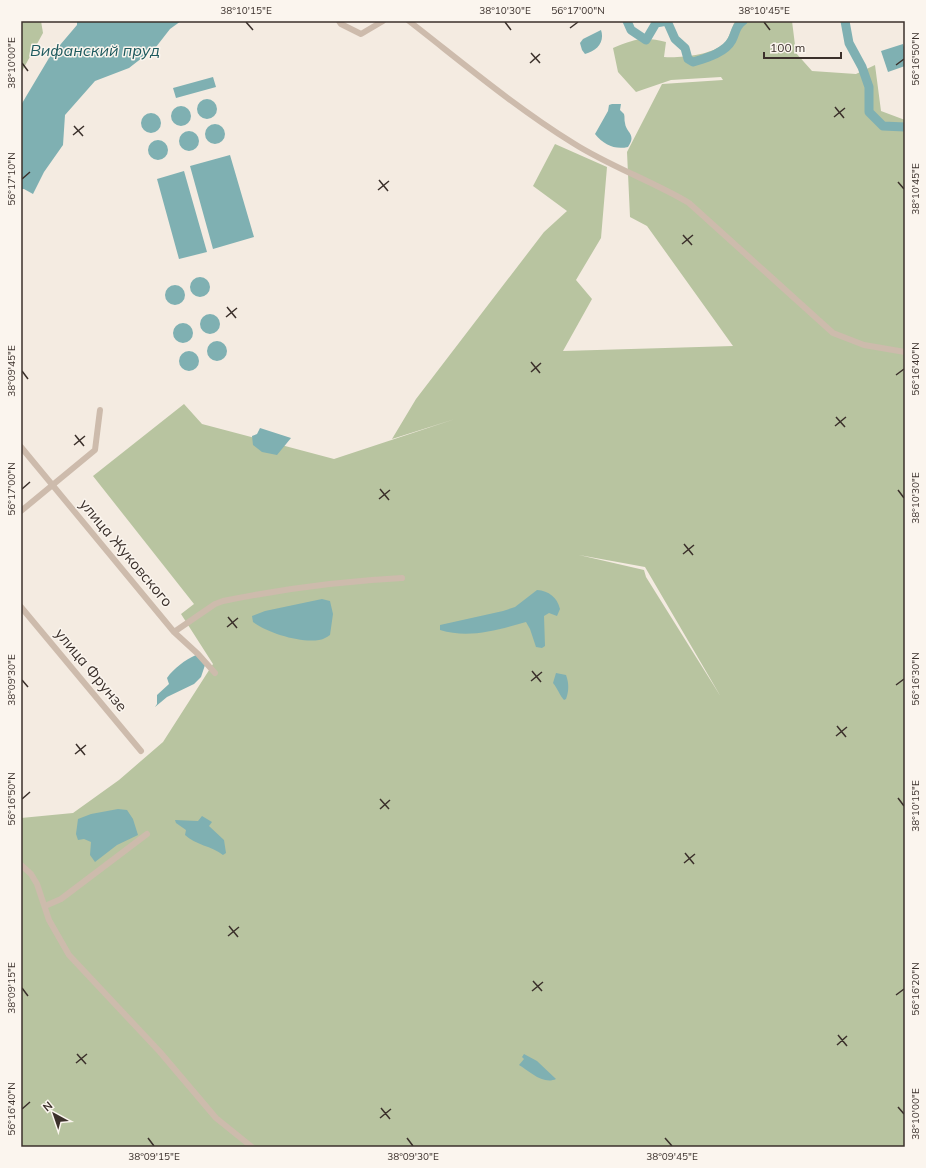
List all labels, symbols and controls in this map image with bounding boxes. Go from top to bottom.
text: 38°10'15"E [220,4,272,17]
text: 38°10'30"E [479,4,531,17]
text: 56°17'00"N [551,4,605,17]
text: 38°10'45"E [738,4,790,17]
text: 56°16'50"N [909,32,922,86]
scale bar [764,34,841,60]
text: 38°10'00"E [5,37,18,89]
water label: Вифанский пруд [30,40,160,60]
text: 100 m [770,40,805,55]
text: 56°17'10"N [5,152,18,206]
text: 38°10'45"E [909,163,922,215]
text: 56°16'40"N [909,342,922,396]
text: 38°09'45"E [5,345,18,397]
text: 56°17'00"N [5,462,18,516]
text: 38°10'30"E [909,472,922,524]
street label: улица Жуковского [76,495,177,611]
street label: улица Фрунзе [51,624,132,715]
text: 56°16'30"N [909,652,922,706]
text: 38°09'30"E [5,654,18,706]
text: 56°16'50"N [5,772,18,826]
text: 38°10'15"E [909,780,922,832]
text: 38°09'15"E [5,962,18,1014]
text: 56°16'20"N [909,962,922,1016]
text: 56°16'40"N [5,1082,18,1136]
text: 38°10'00"E [909,1088,922,1140]
north arrow [34,1094,74,1134]
text: N [40,1098,55,1114]
text: 38°09'15"E [128,1150,180,1163]
text: 38°09'30"E [387,1150,439,1163]
text: 38°09'45"E [646,1150,698,1163]

